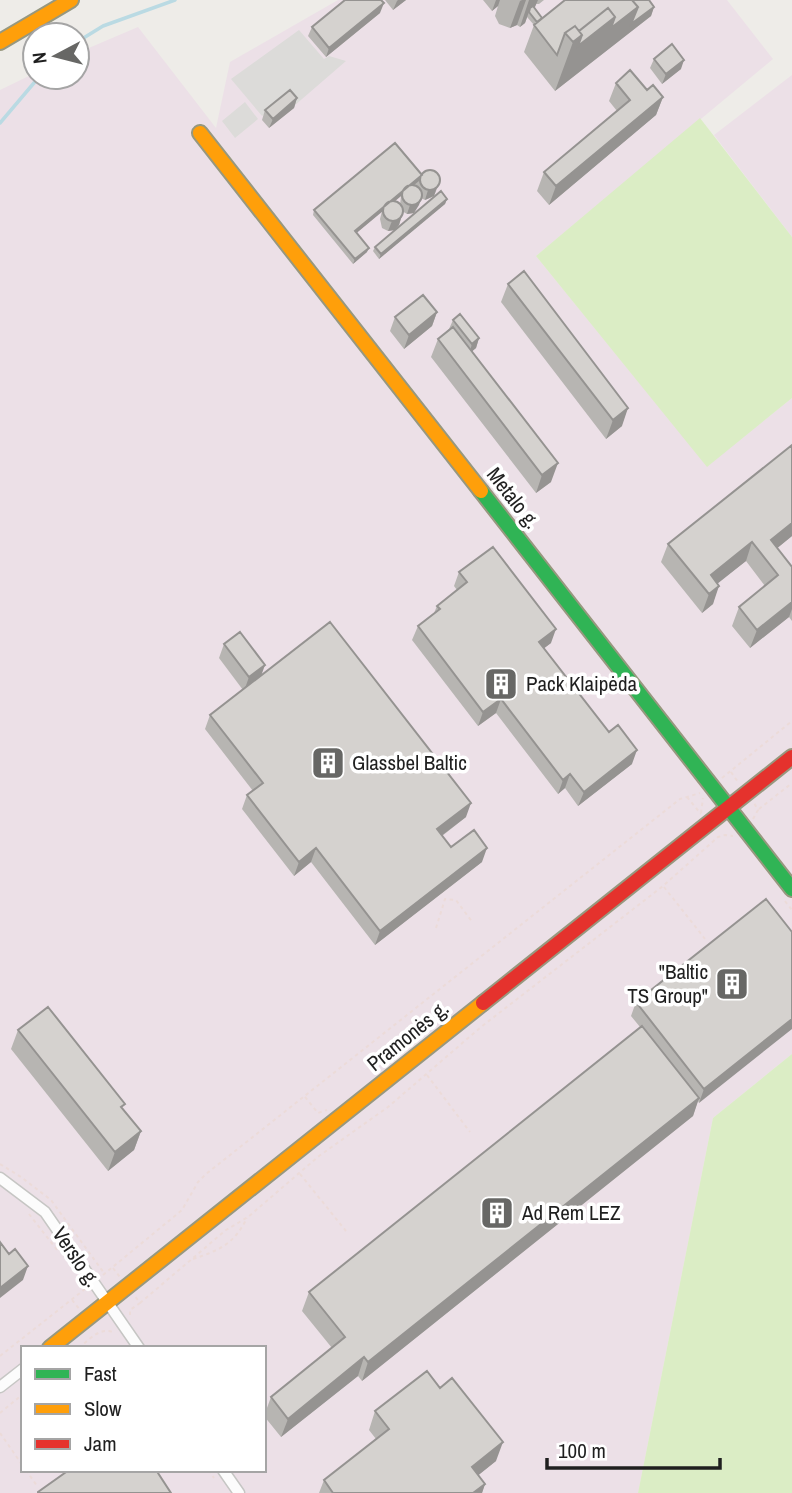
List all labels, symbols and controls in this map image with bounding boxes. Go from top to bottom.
north arrow [21,21,91,91]
text: N [26,51,53,65]
street label: Metalo g. [480,461,547,535]
building icon: Pack Klaipėda [482,665,520,703]
place label: Pack Klaipėda [526,669,637,698]
building icon: Glassbel Baltic [309,744,347,782]
place label: Glassbel Baltic [352,748,467,777]
place label: "Baltic TS Group" [627,957,708,1010]
building icon: "Baltic TS Group" [713,965,751,1003]
street label: Pramonės g. [361,994,455,1078]
building icon: Ad Rem LEZ [478,1194,516,1232]
place label: Ad Rem LEZ [521,1198,621,1227]
street label: Verslo g. [46,1221,107,1293]
legend [21,1346,266,1472]
text: Fast [84,1359,117,1388]
text: Slow [84,1394,122,1423]
scale bar [547,1426,720,1470]
text: Jam [84,1429,117,1458]
text: 100 m [558,1436,606,1465]

